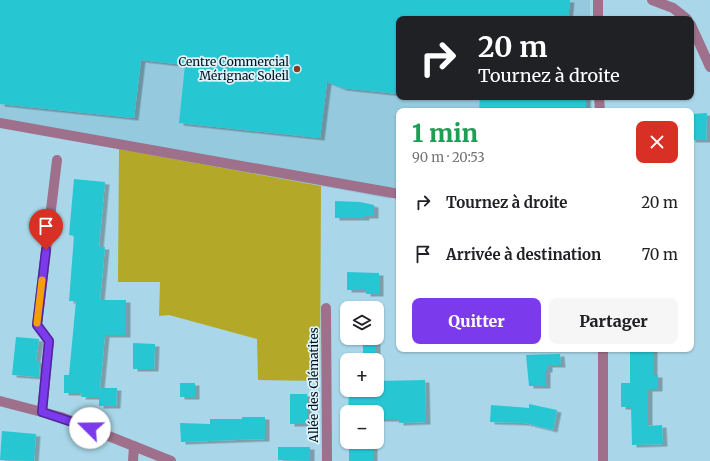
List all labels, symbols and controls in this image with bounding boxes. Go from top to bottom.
text: 20 m [478,29,547,65]
icon: right [412,32,464,84]
place label: Centre Commercial Mérignac Soleil [178,54,289,83]
marker: Centre Commercial Mérignac Soleil [292,64,302,74]
text: Tournez à droite [478,64,620,87]
text: 1 min [412,118,478,149]
button: close [636,121,678,163]
text: 90 m · 20:53 [412,149,485,166]
icon: right [412,191,434,213]
text: Tournez à droite [446,193,567,212]
text: 20 m [641,193,678,212]
pin [29,209,63,250]
icon: arrive [35,215,57,237]
icon: arrive [412,243,434,265]
text: Arrivée à destination [446,245,601,264]
text: 70 m [642,245,678,264]
button: Quitter [412,298,541,344]
button: Partager [549,298,678,344]
map controls [340,301,384,449]
button: layers [340,301,384,345]
street label: Allée des Clématites [306,327,321,444]
button: + [340,353,384,397]
button: − [340,405,384,449]
position arrow [69,407,111,449]

